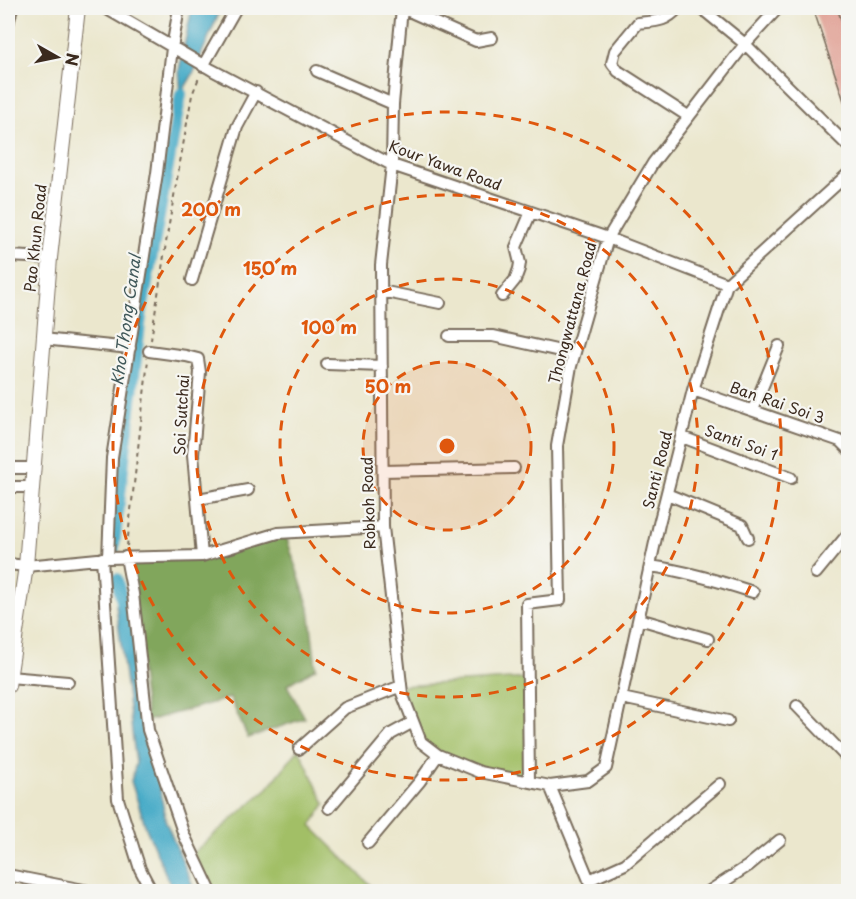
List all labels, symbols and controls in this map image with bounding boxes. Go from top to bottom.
north arrow [27,27,87,87]
text: N [60,51,86,68]
street label: Kour Yawa Road [386,133,505,196]
street label: Pao Khun Road [17,183,52,293]
text: 200 m [181,195,241,222]
street label: Thongwattana Road [542,239,602,386]
water label: Kho Thong Canal [104,251,146,387]
text: 150 m [243,254,297,281]
text: 100 m [301,313,357,340]
text: 50 m [365,372,411,399]
street label: Soi Sutchai [167,374,194,456]
street label: Ban Rai Soi 3 [727,375,828,429]
street label: Santi Soi 1 [702,418,781,465]
street label: Santi Road [636,428,677,511]
centre of rings [437,436,457,456]
street label: Robkoh Road [354,456,381,550]

